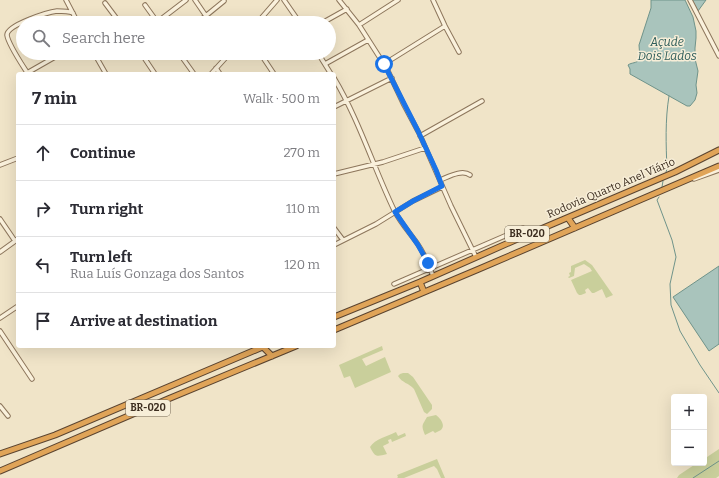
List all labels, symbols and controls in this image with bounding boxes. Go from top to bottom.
search box [16,16,336,60]
icon: search [30,27,52,49]
text: Search here [62,29,145,47]
water label: Açude Dois Lados [637,35,697,63]
route start [375,55,393,73]
text: 7 min [32,88,77,109]
text: Walk · 500 m [243,91,320,106]
icon: ahead [32,142,54,164]
text: Continue [70,144,136,162]
text: 270 m [283,145,320,160]
street label: Rodovia Quarto Anel Viário [545,155,677,221]
icon: right [32,198,54,220]
text: Turn right [70,200,143,218]
text: 110 m [286,201,320,216]
road number: BR-020 [505,226,549,242]
text: Turn left [70,248,132,266]
icon: left [32,254,54,276]
route end [419,254,437,272]
text: 120 m [284,257,320,272]
text: Rua Luís Gonzaga dos Santos [70,266,244,281]
icon: arrive [32,310,54,332]
text: Arrive at destination [70,312,217,330]
map controls [671,394,707,466]
button: + [671,394,707,430]
road number: BR-020 [126,400,170,416]
button: − [671,430,707,466]

